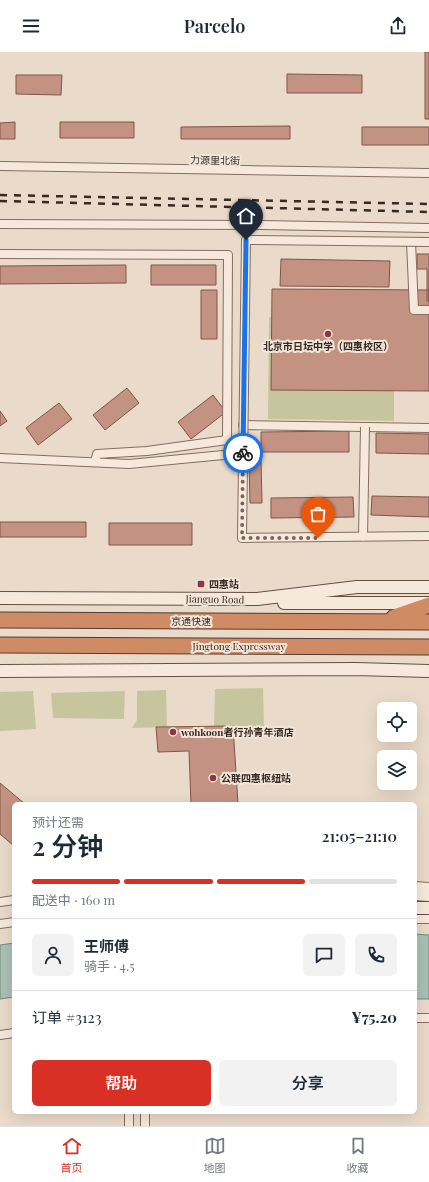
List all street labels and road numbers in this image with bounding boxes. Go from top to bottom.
street label: 力源里北街 [190,153,240,167]
street label: Jianguo Road [184,591,245,607]
street label: 京通快速 [171,614,211,628]
street label: Jingtong Expressway [192,639,285,653]

